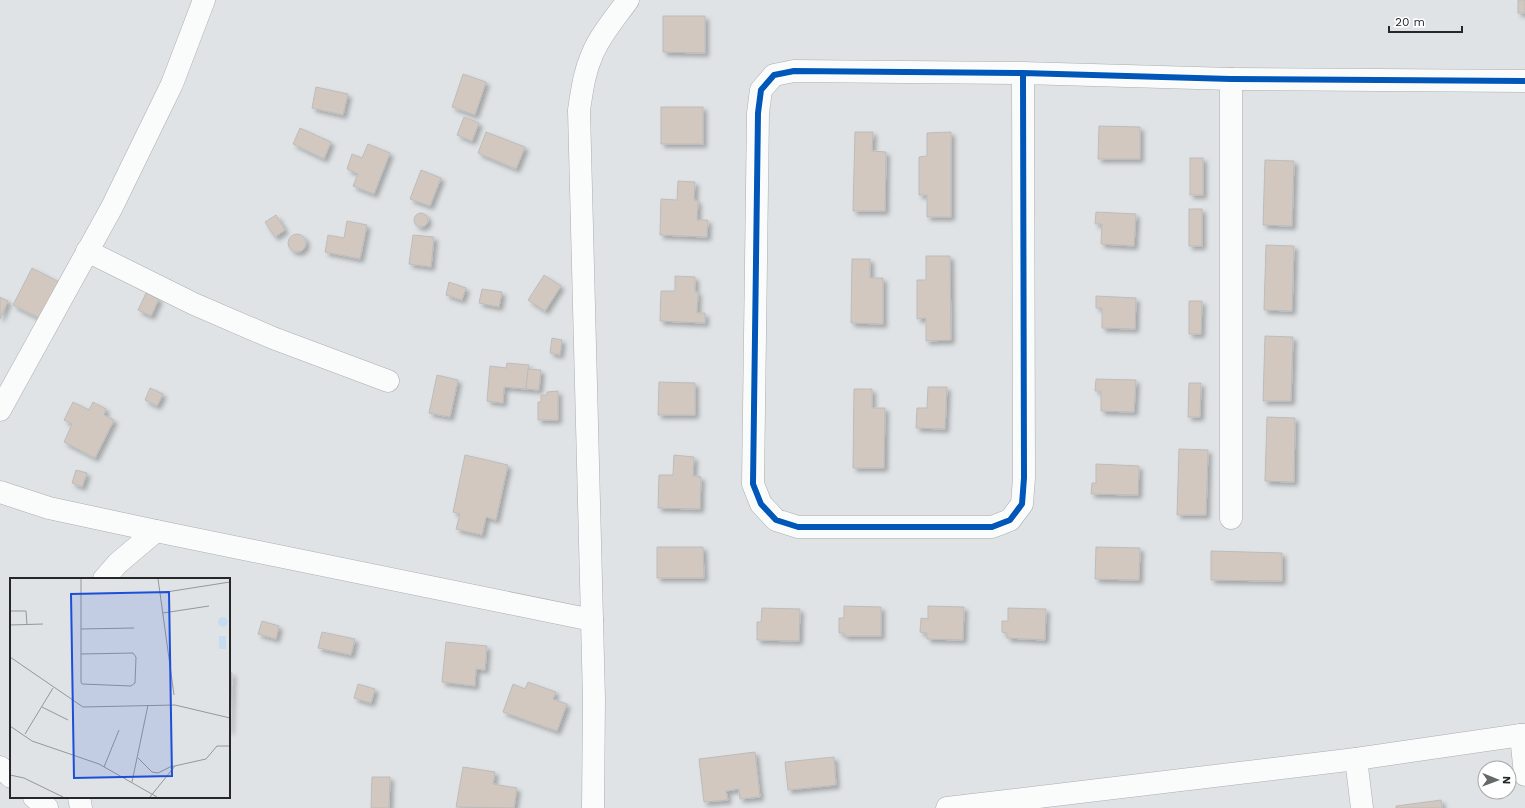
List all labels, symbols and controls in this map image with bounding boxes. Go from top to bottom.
scale bar [1389,8,1462,34]
text: 20 m [1395,15,1425,29]
inset map [10,578,230,798]
north arrow [1477,760,1517,800]
text: N [1500,776,1513,784]

